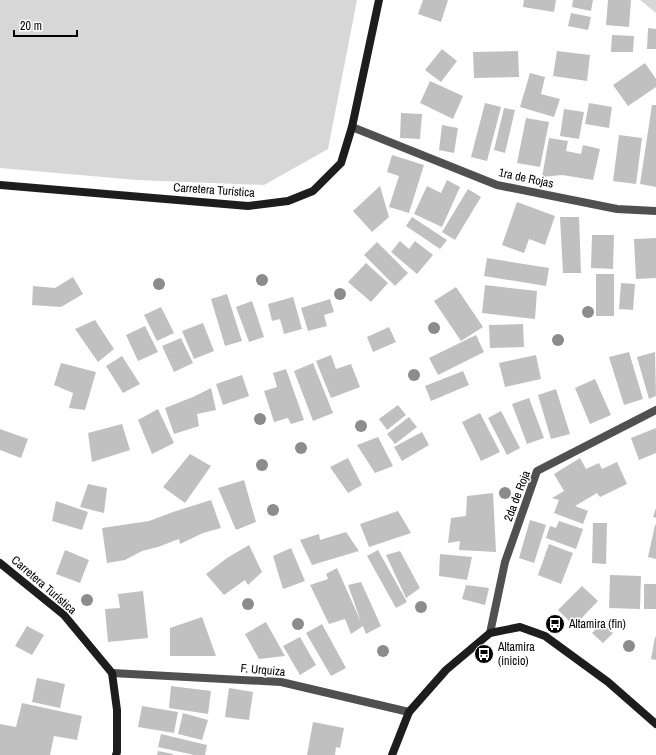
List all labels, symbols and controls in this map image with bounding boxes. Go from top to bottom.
scale bar [14,12,77,38]
text: 20 m [20,18,42,34]
street label: 1ra de Rojas [497,164,555,192]
street label: Carretera Turística [173,179,256,201]
street label: 2da de Roja [500,468,534,524]
street label: Carretera Turística [8,552,80,618]
bus stop icon: Altamira (fin) [544,613,566,635]
place label: Altamira (fin) [568,616,626,632]
place label: Altamira (inicio) [497,639,535,669]
bus stop icon: Altamira (inicio) [473,643,495,665]
street label: F. Urquiza [240,660,287,680]

